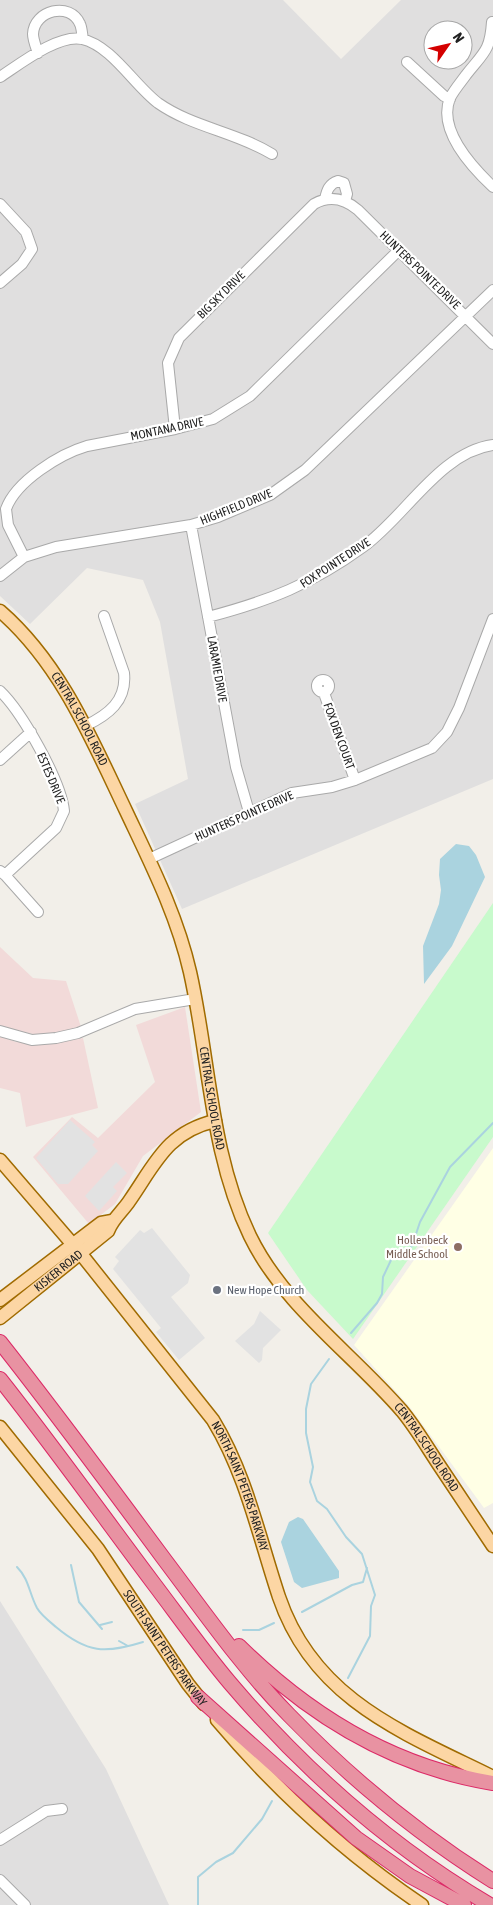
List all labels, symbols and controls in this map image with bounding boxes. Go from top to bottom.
north arrow [423,20,473,70]
text: N [450,30,468,46]
street label: HUNTERS POINTE DRIVE [377,228,463,312]
street label: BIG SKY DRIVE [194,268,248,322]
street label: MONTANA DRIVE [129,414,205,444]
street label: HIGHFIELD DRIVE [198,486,274,528]
street label: FOX POINTE DRIVE [297,535,373,591]
street label: LARAMIE DRIVE [204,635,230,703]
street label: CENTRAL SCHOOL ROAD [48,670,111,768]
street label: FOX DEN COURT [320,701,358,772]
street label: ESTES DRIVE [34,750,68,806]
street label: HUNTERS POINTE DRIVE [193,788,295,844]
street label: CENTRAL SCHOOL ROAD [196,1046,228,1151]
place label: Hollenbeck Middle School [386,1233,449,1261]
marker: Hollenbeck Middle School [452,1241,464,1253]
street label: KISKER ROAD [31,1247,86,1295]
place label: New Hope Church [227,1283,304,1297]
marker: New Hope Church [211,1284,223,1296]
street label: CENTRAL SCHOOL ROAD [391,1400,462,1494]
street label: NORTH SAINT PETERS PARKWAY [208,1419,272,1553]
street label: SOUTH SAINT PETERS PARKWAY [120,1587,210,1709]

